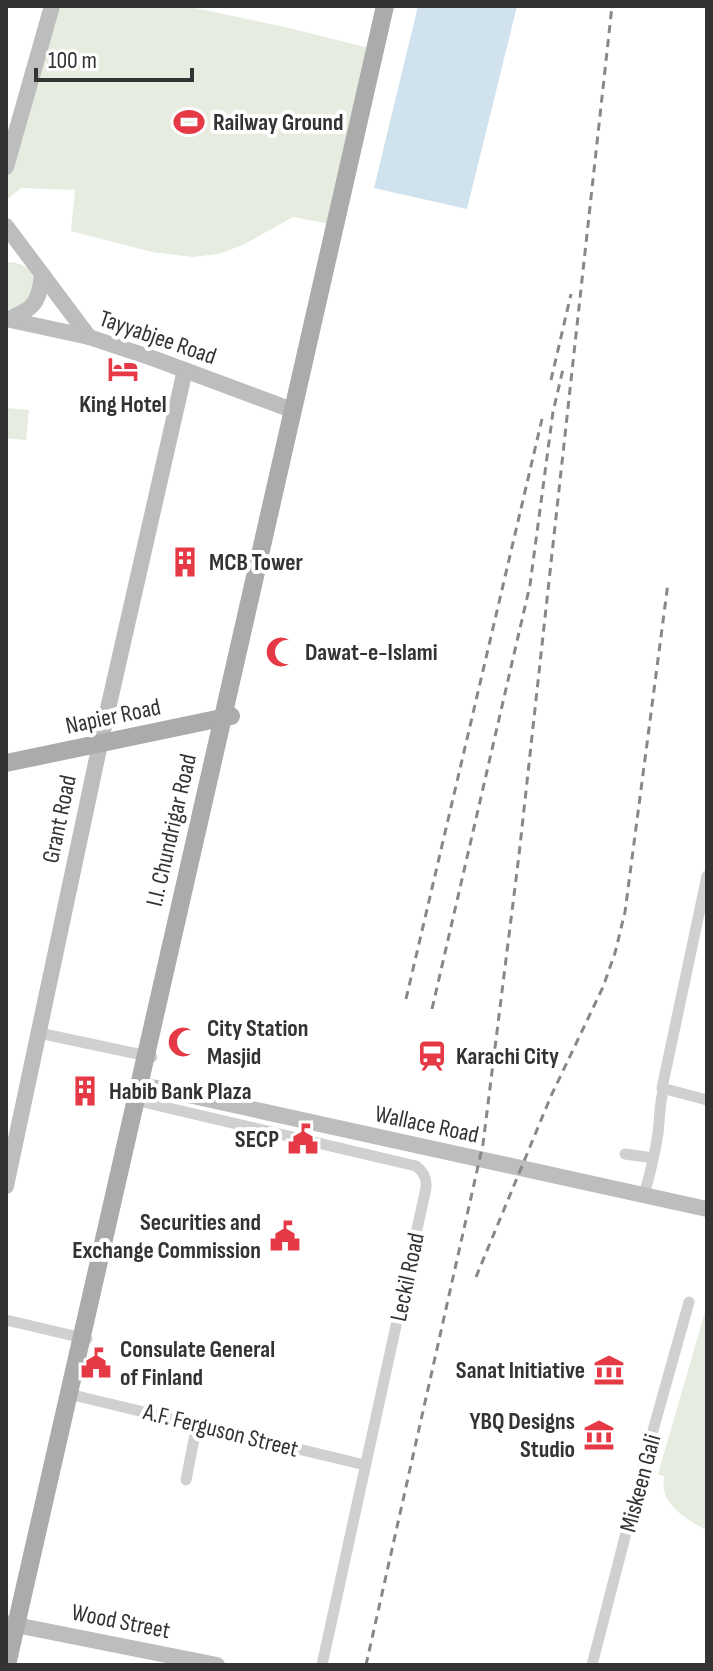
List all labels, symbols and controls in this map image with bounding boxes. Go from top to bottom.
scale bar [36,32,192,82]
text: 100 m [48,46,97,75]
sports icon: Railway Ground [172,105,206,139]
place label: Railway Ground [213,108,344,137]
street label: Tayyabjee Road [95,304,220,371]
hotel icon: King Hotel [106,352,140,386]
place label: King Hotel [79,390,167,419]
building icon: MCB Tower [168,545,202,579]
place label: MCB Tower [209,548,304,577]
mosque icon: Dawat-e-Islami [264,635,298,669]
place label: Dawat-e-Islami [305,638,438,667]
street label: Napier Road [63,692,163,741]
street label: I.I. Chundrigar Road [140,751,203,909]
street label: Grant Road [36,772,83,866]
place label: City Station Masjid [207,1014,309,1071]
mosque icon: City Station Masjid [166,1025,200,1059]
station icon: Karachi City [415,1039,449,1073]
place label: Karachi City [456,1042,559,1071]
building icon: Habib Bank Plaza [68,1074,102,1108]
place label: Habib Bank Plaza [109,1077,252,1106]
street label: Wallace Road [372,1099,481,1150]
public building icon: SECP [286,1122,320,1156]
place label: SECP [235,1125,279,1154]
place label: Securities and Exchange Commission [72,1208,261,1265]
public building icon: Securities and Exchange Commission [268,1219,302,1253]
street label: Leckil Road [384,1230,431,1324]
place label: Consulate General of Finland [120,1335,275,1392]
public building icon: Consulate General of Finland [79,1346,113,1380]
museum icon: Sanat Initiative [592,1353,626,1387]
place label: Sanat Initiative [456,1356,585,1385]
street label: A.F. Ferguson Street [140,1397,301,1464]
place label: YBQ Designs Studio [470,1407,575,1464]
museum icon: YBQ Designs Studio [582,1418,616,1452]
street label: Miskeen Gali [614,1431,667,1535]
street label: Wood Street [69,1598,173,1645]

